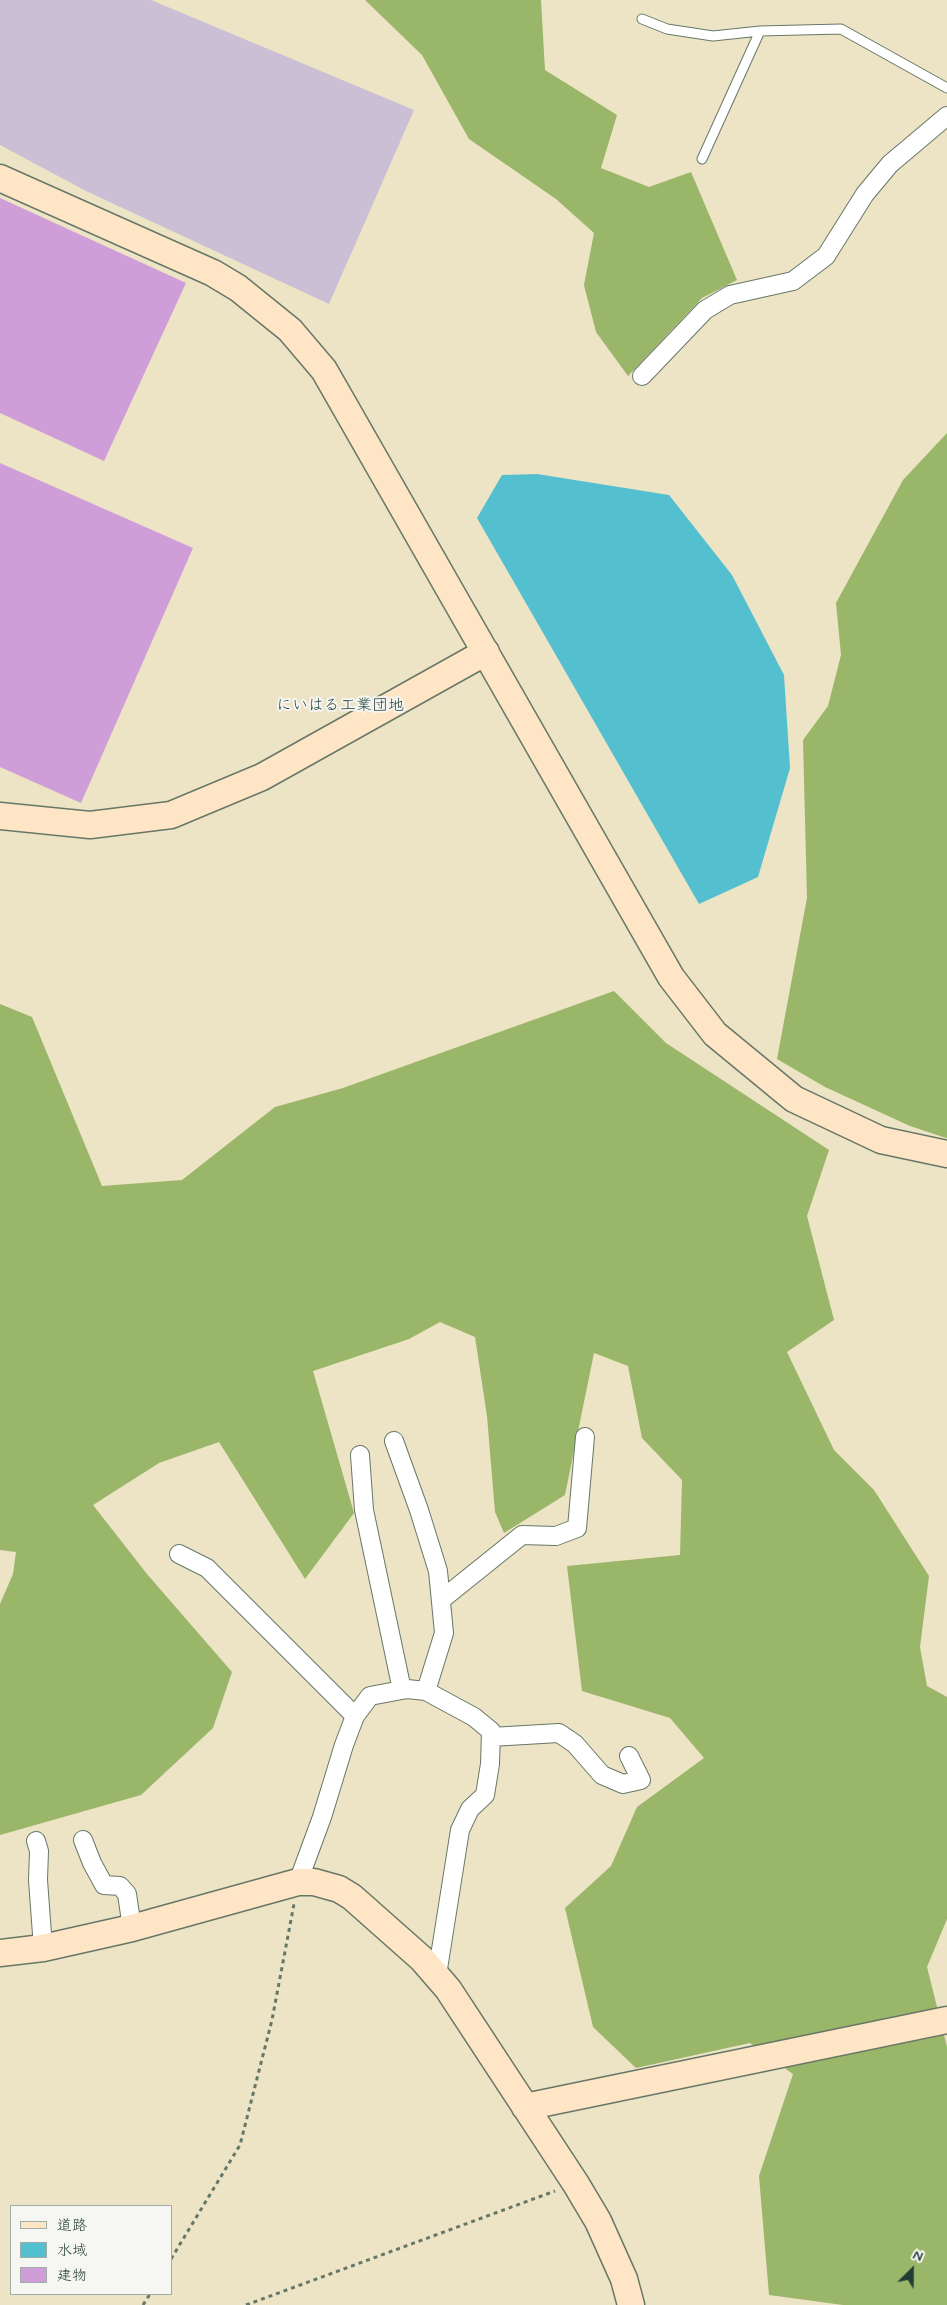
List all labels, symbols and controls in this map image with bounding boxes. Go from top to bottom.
district label: にいはる工業団地 [276,697,404,717]
legend [10,2205,172,2295]
text: 道路 [57,2216,87,2236]
text: 水域 [57,2241,87,2261]
north arrow [887,2245,937,2295]
text: N [910,2246,926,2266]
text: 建物 [57,2266,87,2286]

